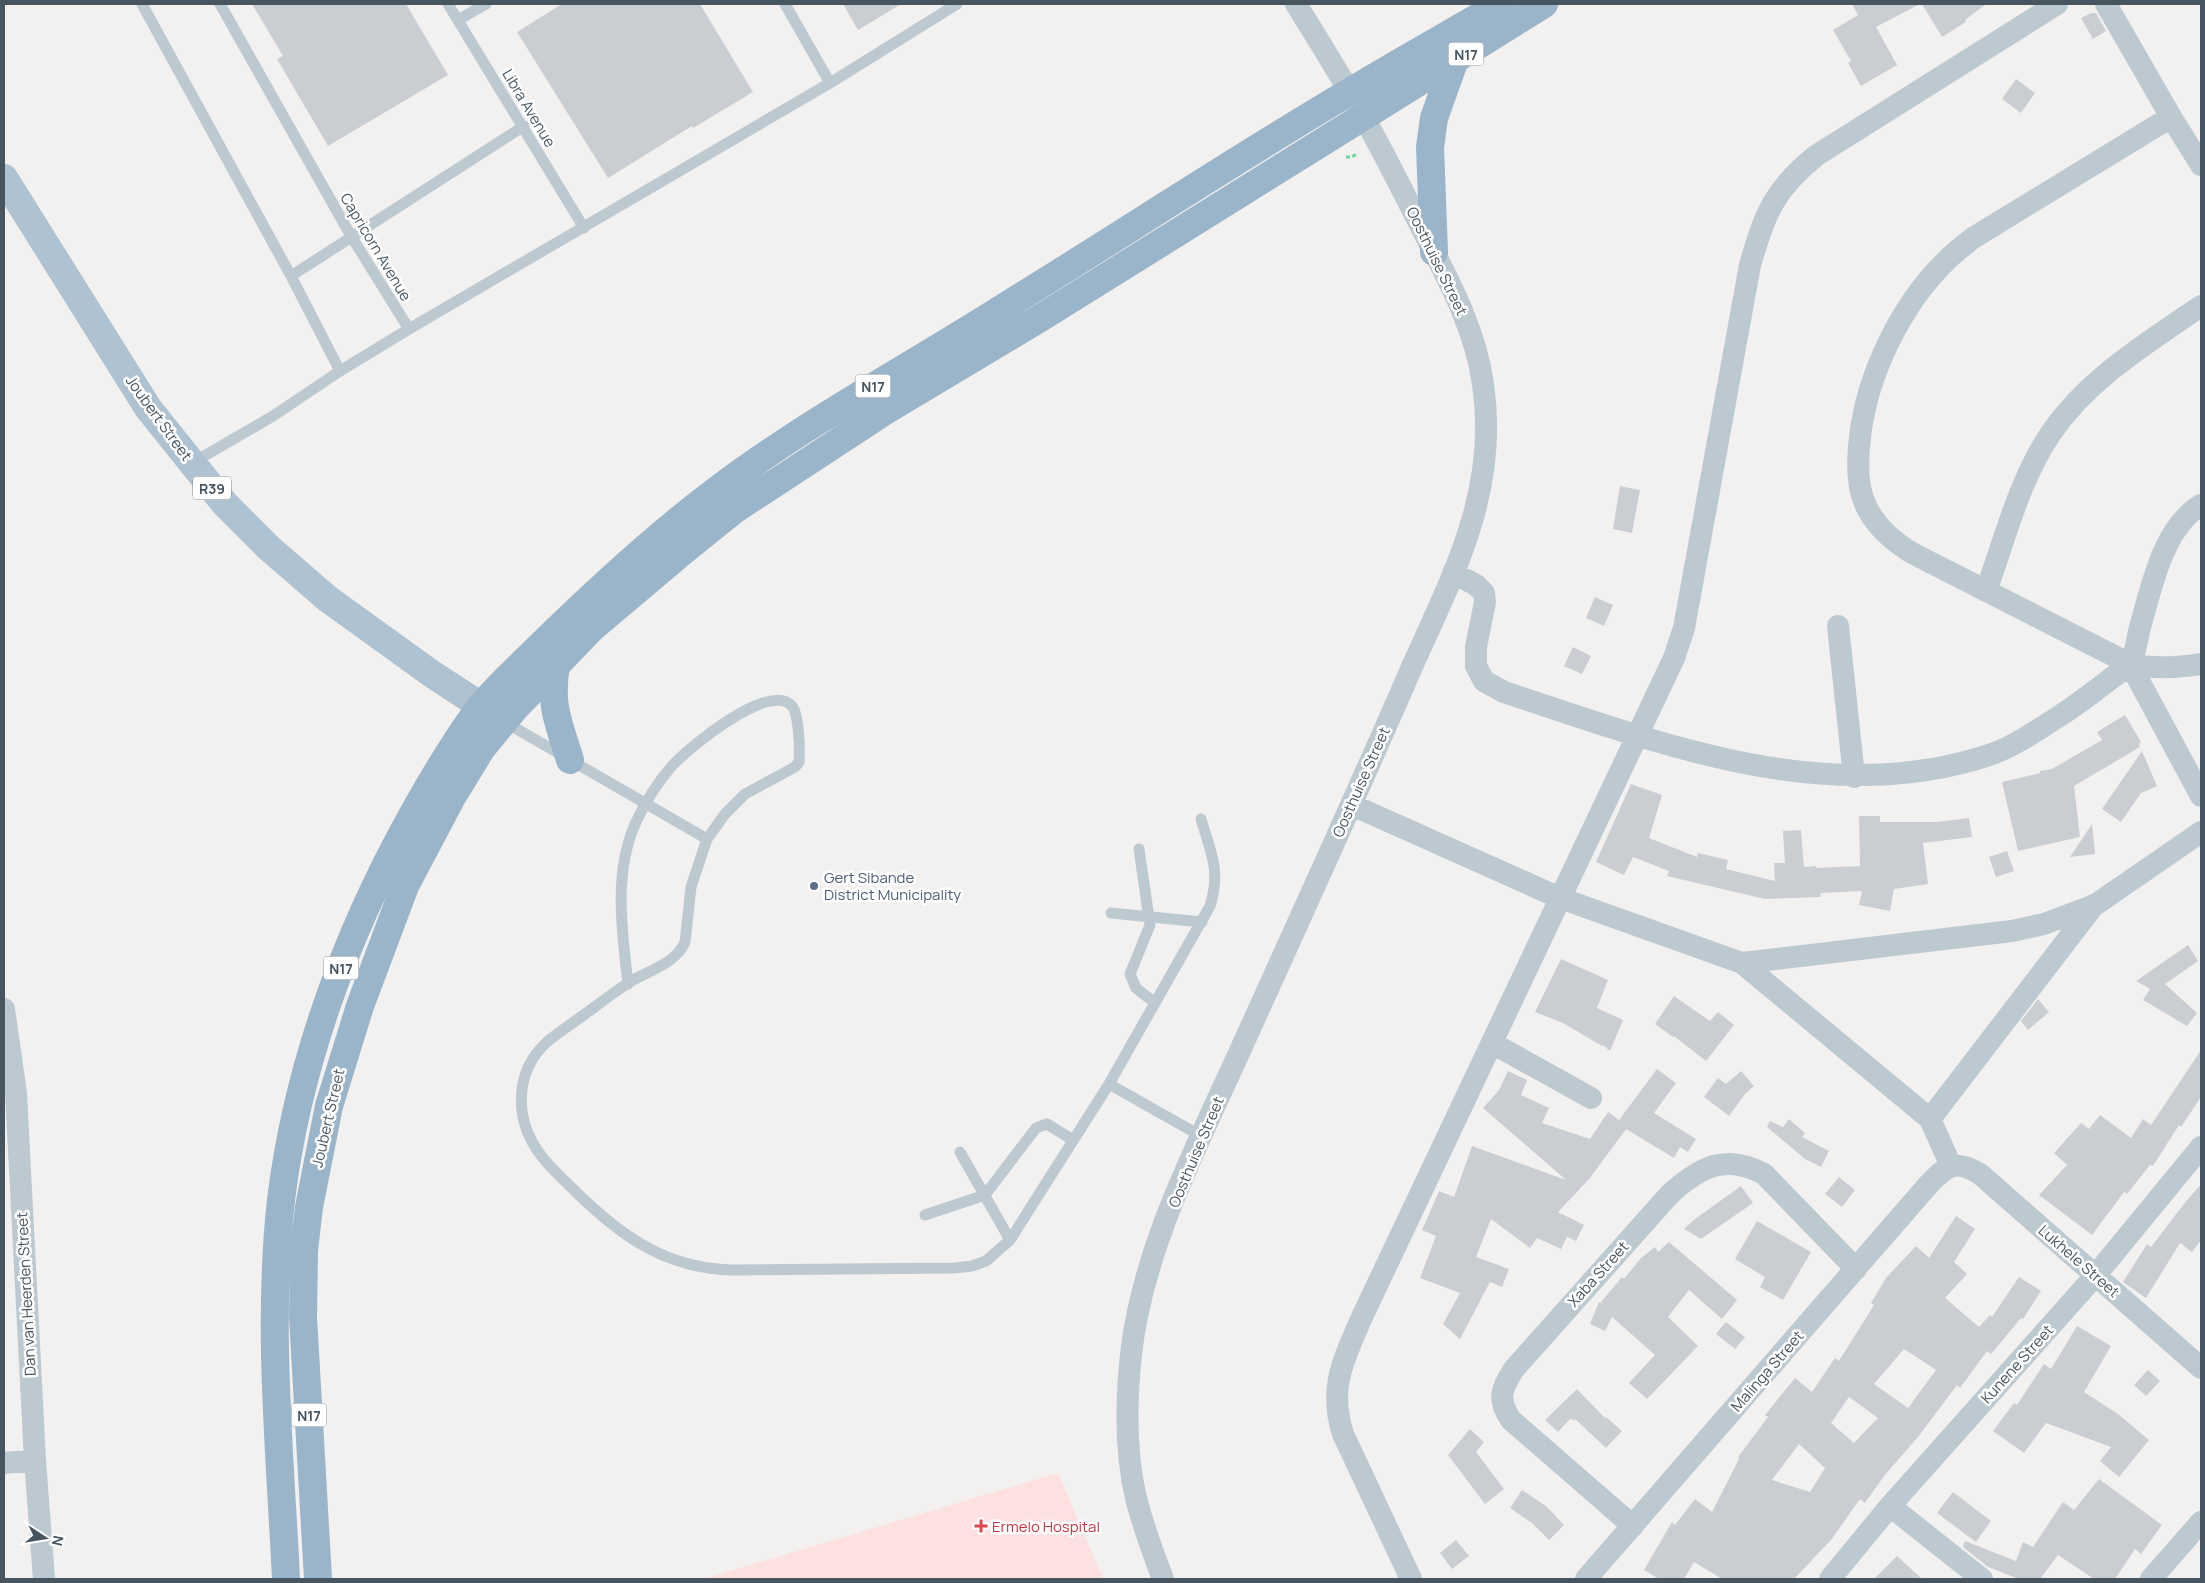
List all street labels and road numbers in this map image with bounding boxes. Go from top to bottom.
road number: N17 [1448,42,1484,66]
street label: Libra Avenue [497,65,561,151]
street label: Capricorn Avenue [335,189,417,305]
street label: Oosthuise Street [1402,203,1472,319]
street label: Joubert Street [121,371,197,465]
road number: N17 [856,374,890,398]
road number: R39 [193,476,231,499]
street label: Oosthuise Street [1327,724,1395,840]
road number: N17 [324,956,358,980]
street label: Joubert Street [306,1067,350,1169]
street label: Oosthuise Street [1163,1093,1229,1211]
street label: Dan van Heerden Street [11,1211,41,1377]
street label: Lukhele Street [2034,1220,2124,1302]
street label: Xaba Street [1563,1237,1633,1311]
street label: Kunene Street [1976,1320,2058,1408]
street label: Malinga Street [1726,1326,1808,1416]
road number: N17 [292,1404,326,1426]

